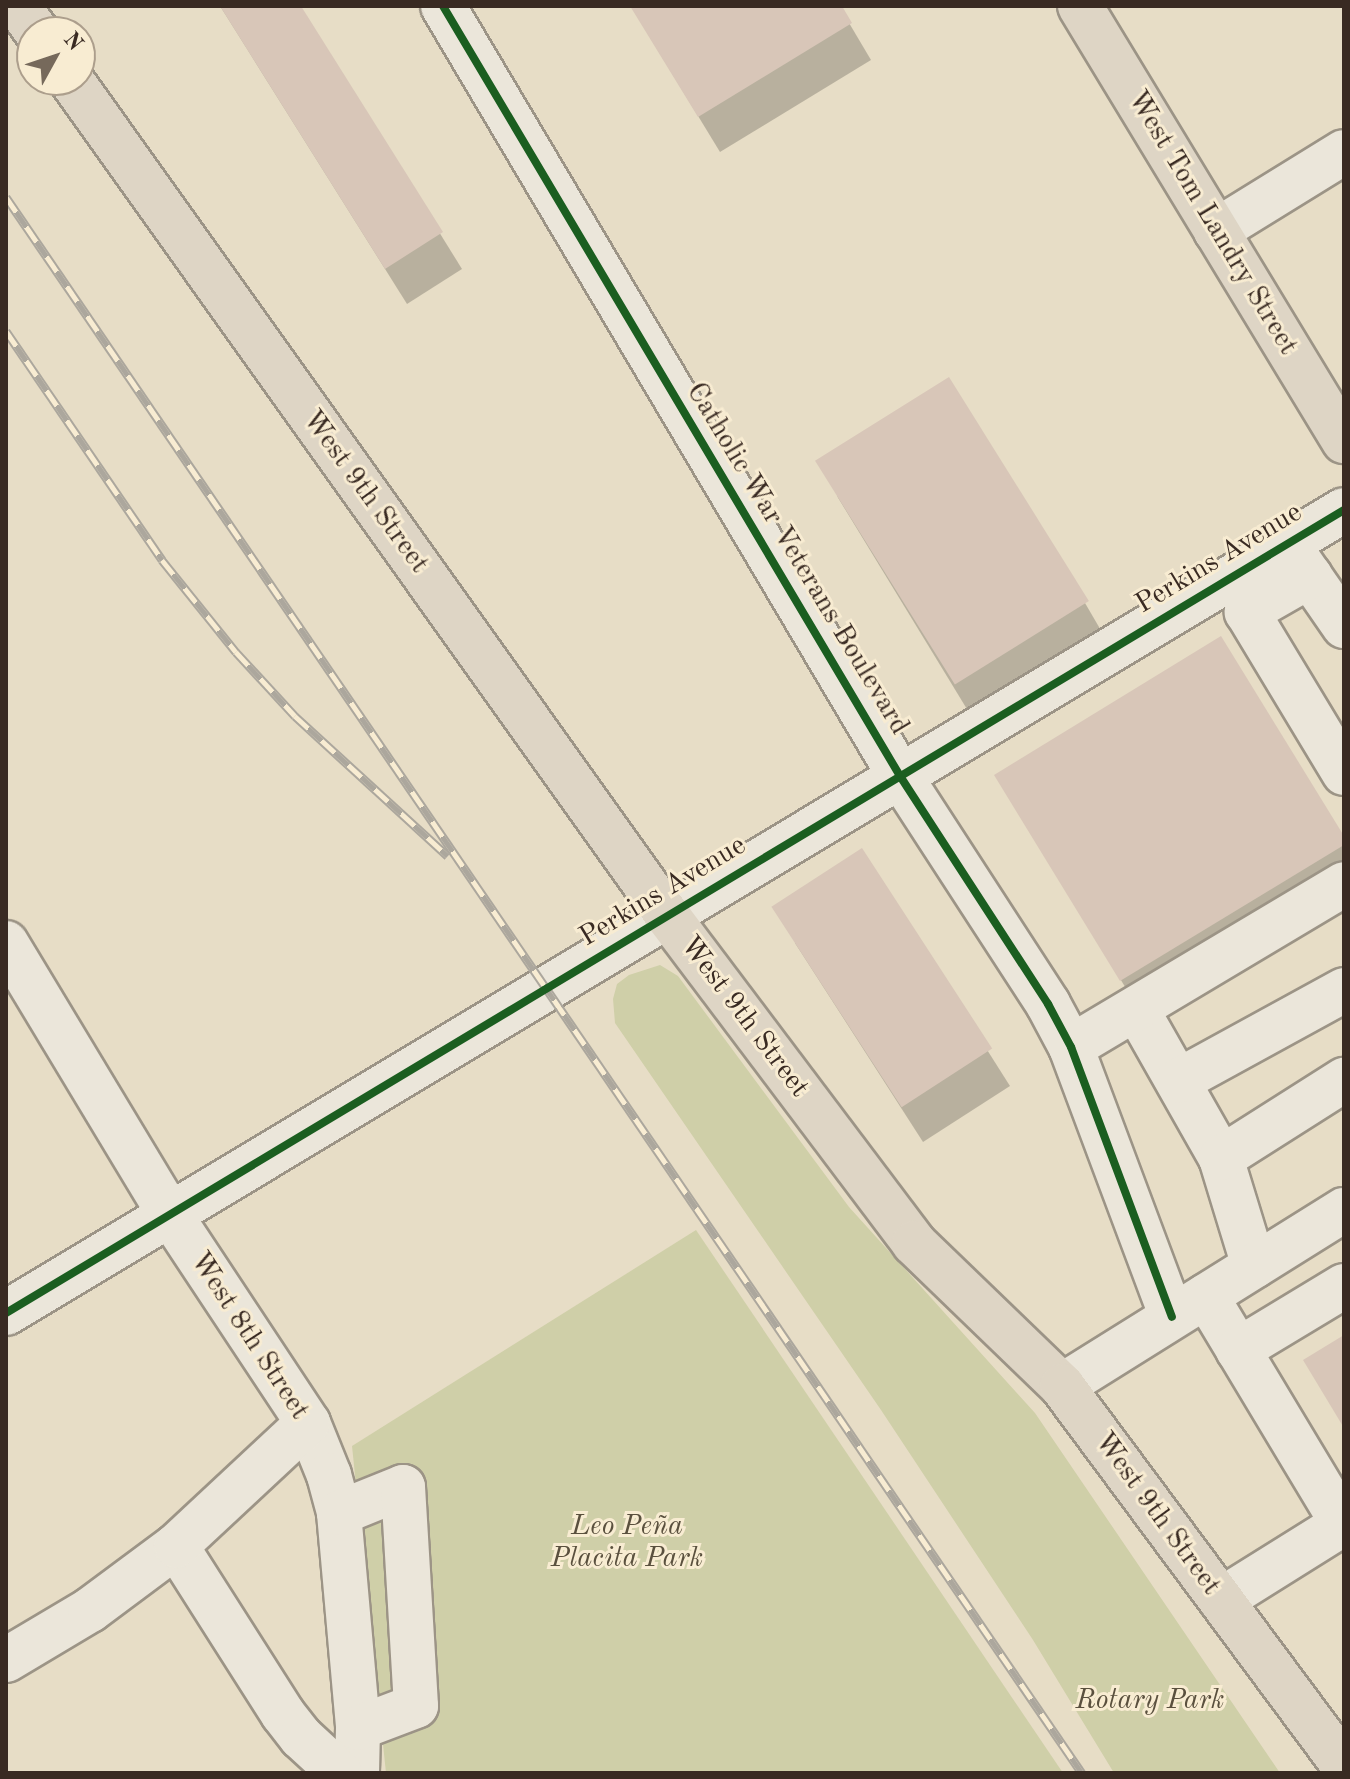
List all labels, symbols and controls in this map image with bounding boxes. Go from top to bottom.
north arrow [16,16,96,96]
text: N [59,28,87,55]
street label: West Tom Landry Street [1120,85,1304,361]
street label: Catholic War Veterans Boulevard [678,377,916,741]
street label: West 9th Street [295,404,435,580]
street label: Perkins Avenue [1130,496,1308,622]
street label: Perkins Avenue [574,829,752,955]
street label: West 9th Street [672,930,816,1104]
street label: West 8th Street [182,1246,316,1426]
street label: West 9th Street [1087,1426,1227,1602]
park label: Leo Peña Placita Park [551,1510,703,1576]
park label: Rotary Park [1075,1684,1225,1718]

